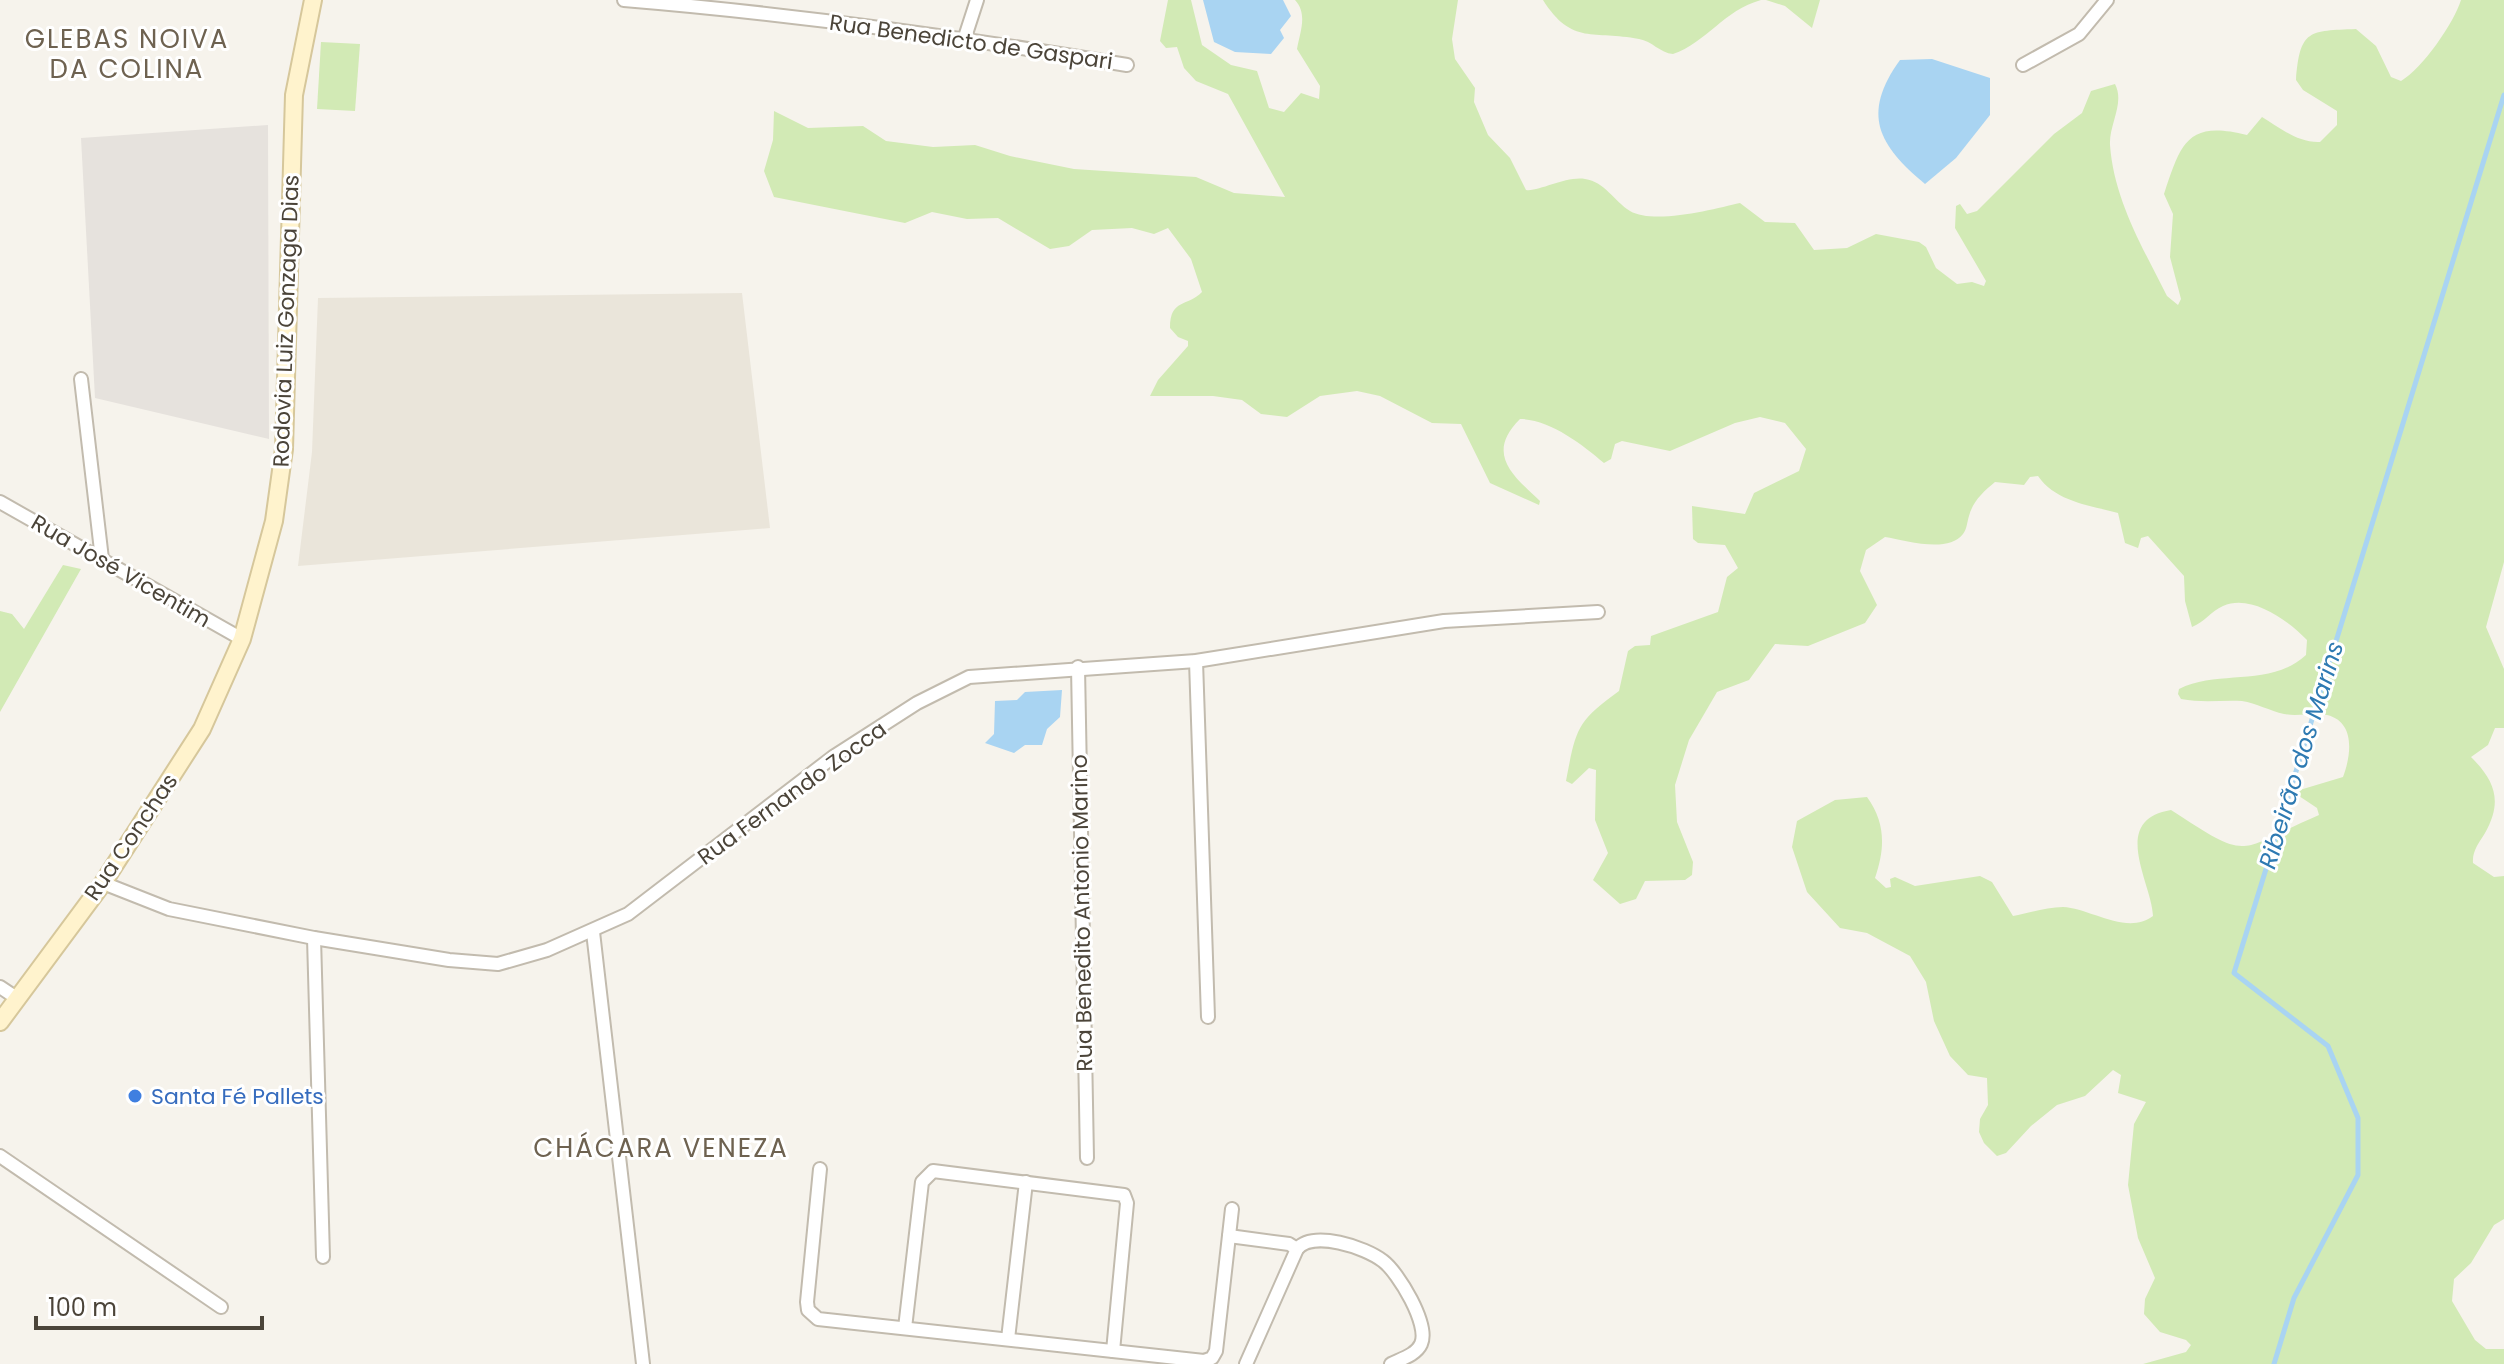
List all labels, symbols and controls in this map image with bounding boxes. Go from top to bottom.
street label: Rua Benedicto de Gaspari [827,7,1115,77]
district label: GLEBAS NOIVA DA COLINA [25,21,229,87]
street label: Rodovia Luiz Gonzaga Dias [265,174,307,468]
street label: Rua José Vicentim [26,507,216,635]
water label: Ribeirão dos Marins [2251,637,2351,873]
street label: Rua Fernando Zocca [691,714,893,872]
street label: Rua Benedito Antonio Marino [1064,754,1100,1072]
street label: Rua Conchas [77,767,185,907]
place label: Santa Fé Pallets [151,1081,324,1112]
marker: Santa Fé Pallets [126,1087,144,1105]
district label: CHÁCARA VENEZA [533,1130,789,1166]
scale bar [36,1280,262,1330]
text: 100 m [48,1291,117,1324]

